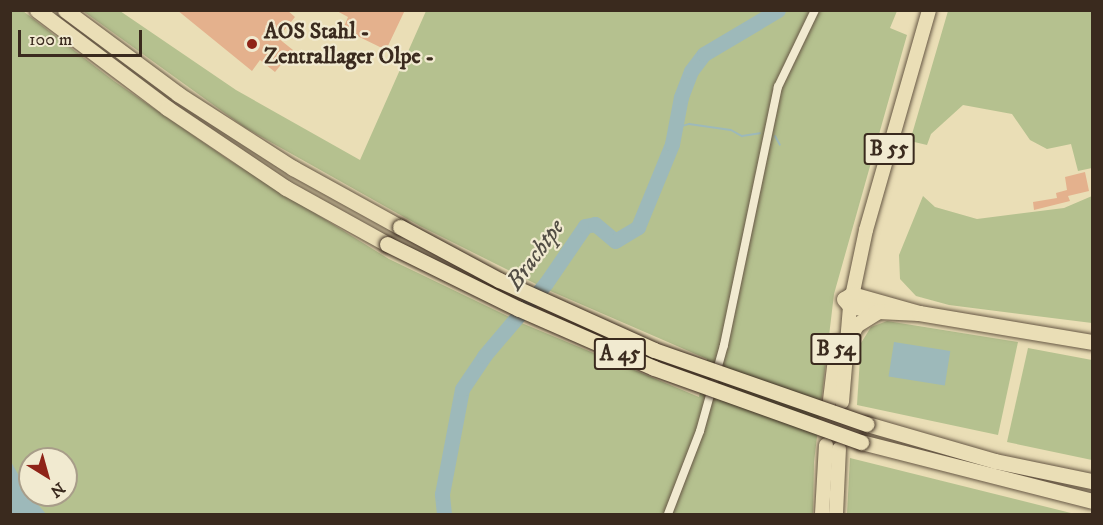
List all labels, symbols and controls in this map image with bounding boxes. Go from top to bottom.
scale bar [21,18,146,56]
place label: AOS Stahl - Zentrallager Olpe - [264,18,434,70]
text: 100 m [29,29,72,51]
marker: AOS Stahl - Zentrallager Olpe - [245,37,259,51]
road number: B 55 [864,131,914,167]
water label: Brachtpe [501,214,571,296]
road number: B 54 [809,331,863,367]
road number: A 45 [593,336,647,372]
north arrow [18,447,78,507]
text: N [46,478,69,502]

